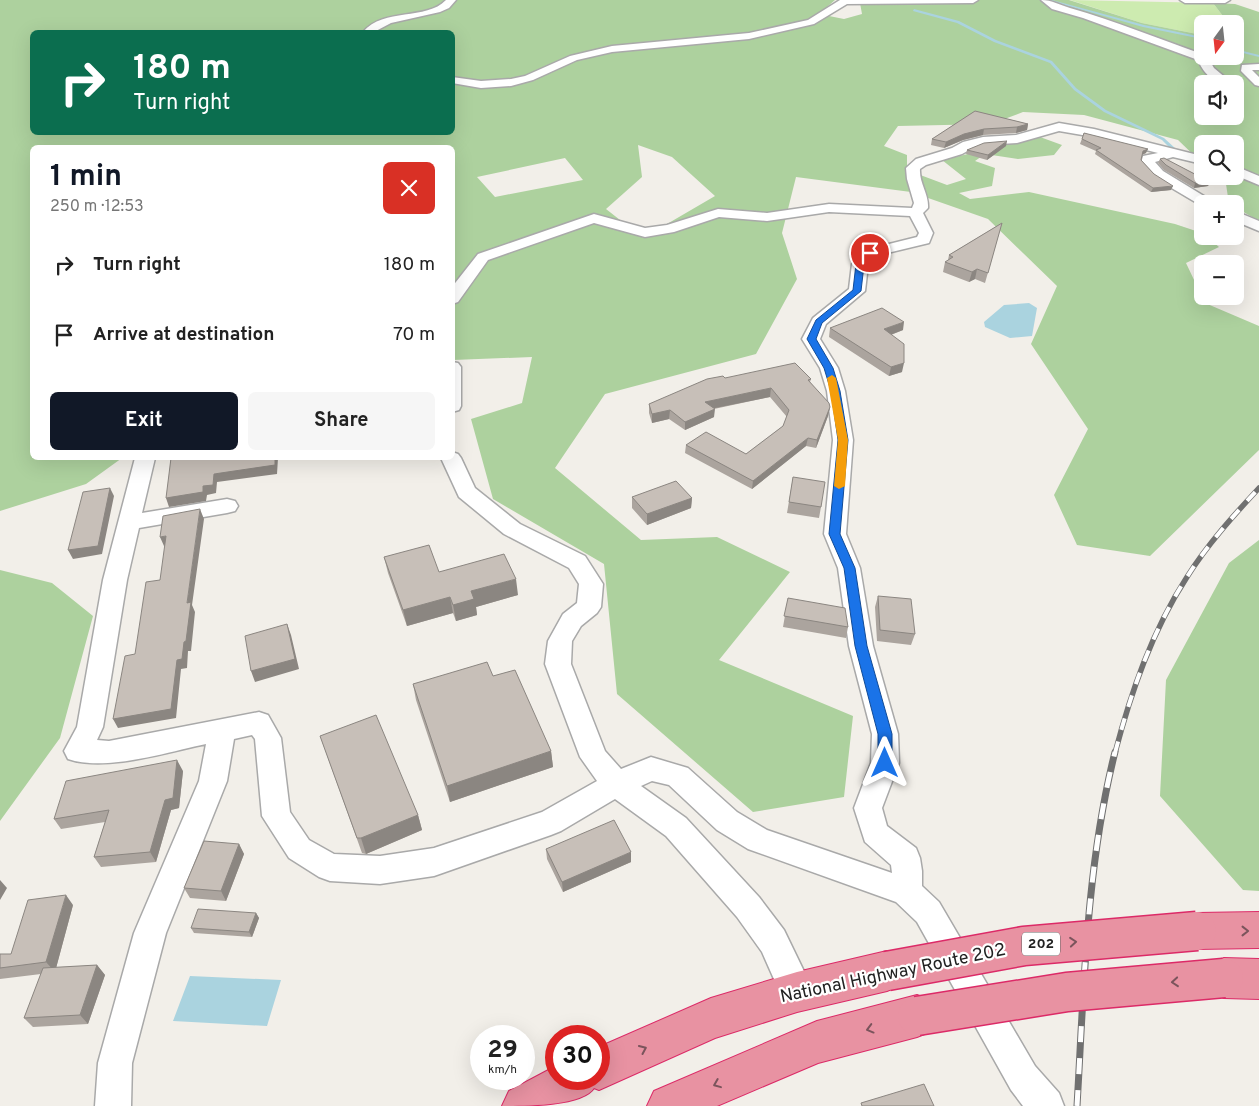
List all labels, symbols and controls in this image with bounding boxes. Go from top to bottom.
north arrow [1194,15,1244,65]
map controls [1194,15,1244,305]
text: 180 m [133,47,231,91]
icon: right [50,50,115,115]
button: sound [1194,75,1244,125]
text: Turn right [133,90,230,117]
button: search [1194,135,1244,185]
text: 1 min [50,159,122,196]
button: close [383,162,435,214]
button: + [1194,195,1244,245]
text: 250 m · 12:53 [50,197,144,217]
pin [849,232,891,274]
icon: arrive [856,239,884,267]
icon: right [50,251,78,279]
text: Turn right [93,253,181,277]
text: 180 m [384,253,435,277]
button: − [1194,255,1244,305]
icon: arrive [50,321,78,349]
text: Arrive at destination [93,323,274,347]
text: 70 m [393,323,435,347]
button: Exit [50,392,238,450]
button: Share [248,392,435,450]
position arrow [858,736,910,788]
one-way arrow [1242,925,1250,936]
road number: 202 [1022,932,1060,956]
one-way arrow [1070,936,1078,947]
street label: National Highway Route 202 [778,939,1008,1009]
one-way arrow [1171,976,1179,987]
one-way arrow [866,1023,874,1033]
speed limit sign: 30 [545,1025,610,1090]
text: 29 [487,1035,518,1067]
one-way arrow [638,1044,647,1055]
text: km/h [488,1062,517,1078]
one-way arrow [713,1077,722,1088]

